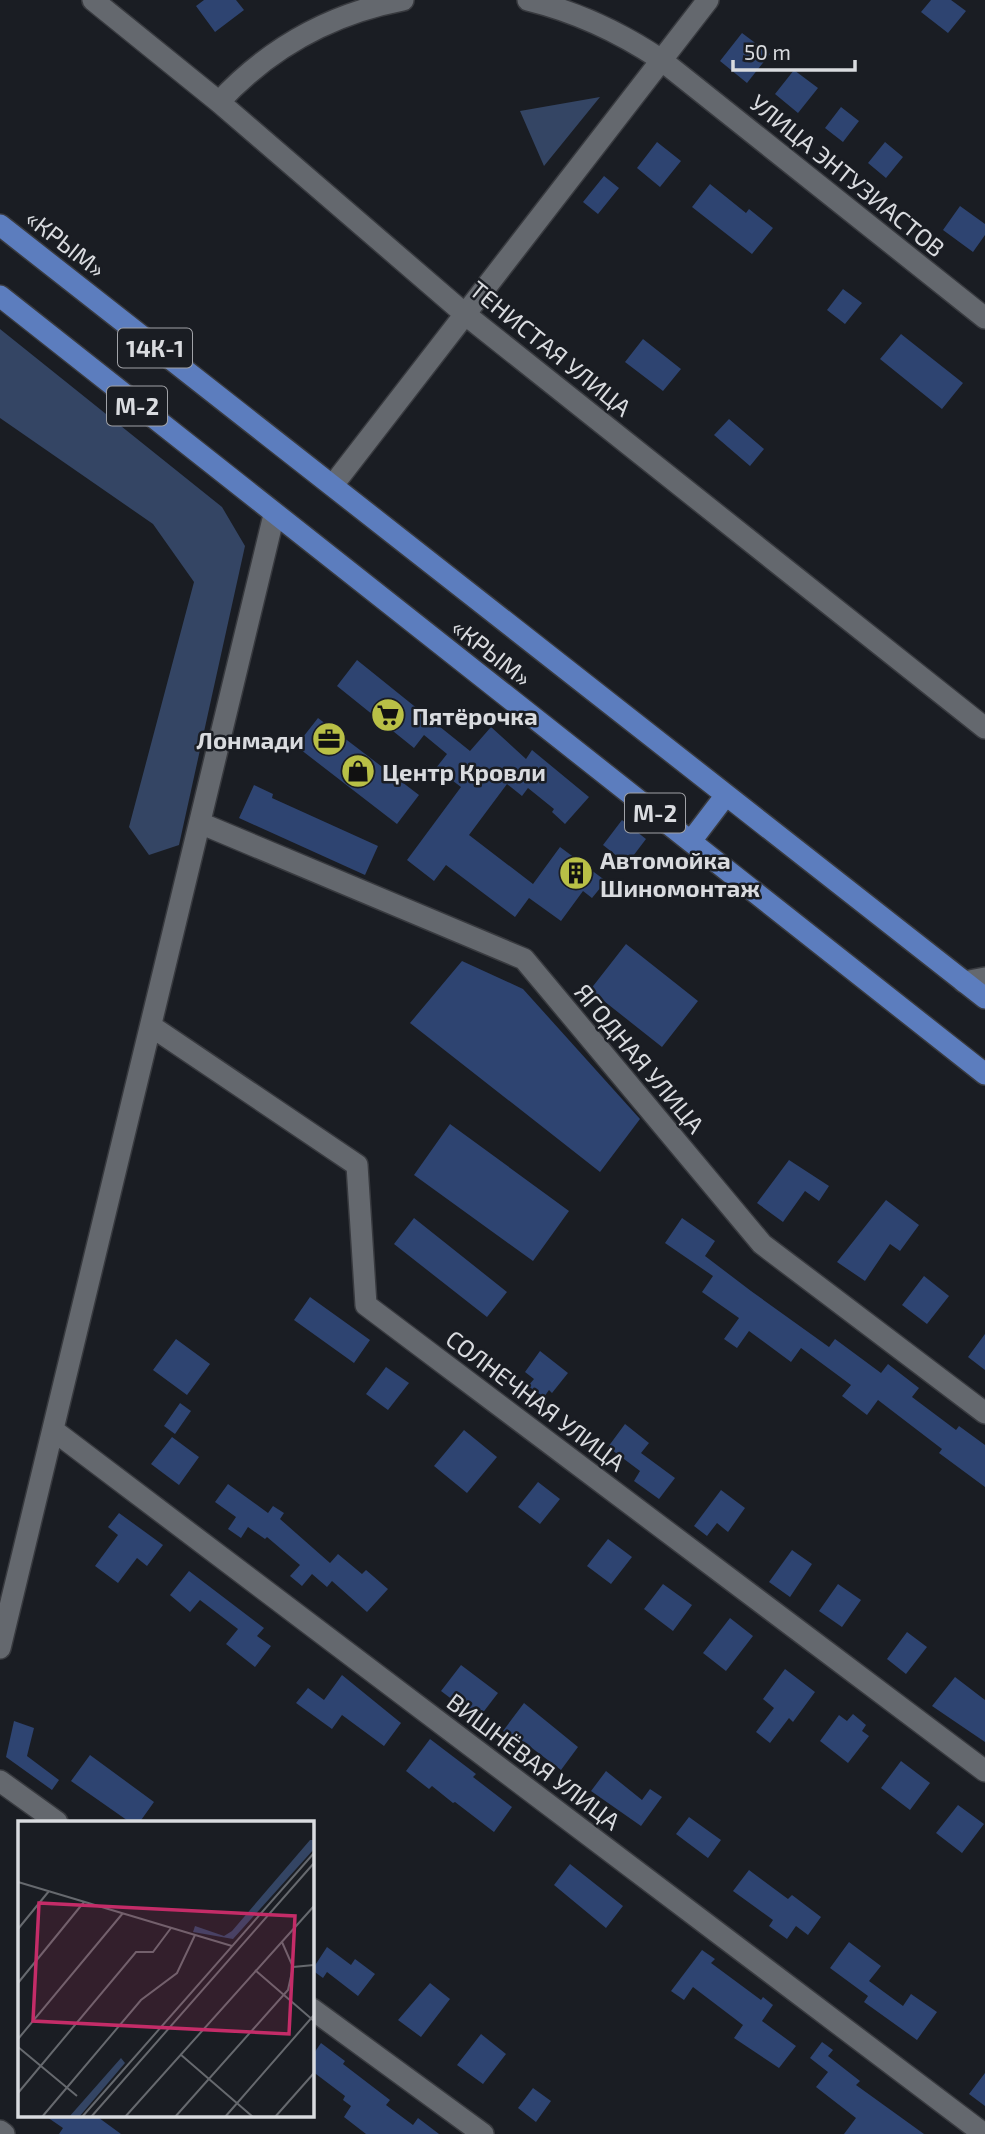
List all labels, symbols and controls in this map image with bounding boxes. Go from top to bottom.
scale bar [733,28,856,72]
text: 50 m [744,39,791,64]
street label: УЛИЦА ЭНТУЗИАСТОВ [745,88,951,262]
street label: «КРЫМ» [20,203,112,283]
street label: ТЕНИСТАЯ УЛИЦА [465,274,637,422]
road number: 14К-1 [118,328,192,368]
road number: М-2 [107,386,167,426]
street label: «КРЫМ» [446,612,538,692]
supermarket icon: Пятёрочка [369,696,407,734]
place label: Пятёрочка [412,701,538,730]
office icon: Лонмади [310,720,348,758]
place label: Лонмади [197,725,304,754]
shop icon: Центр Кровли [339,752,377,790]
place label: Центр Кровли [382,757,546,786]
road number: М-2 [625,793,685,832]
place label: Автомойка Шиномонтаж [600,845,760,902]
building icon: Автомойка Шиномонтаж [557,854,595,892]
street label: ЯГОДНАЯ УЛИЦА [569,977,711,1139]
street label: СОЛНЕЧНАЯ УЛИЦА [441,1323,631,1477]
street label: ВИШНЁВАЯ УЛИЦА [442,1686,626,1836]
inset map [18,1821,313,2116]

